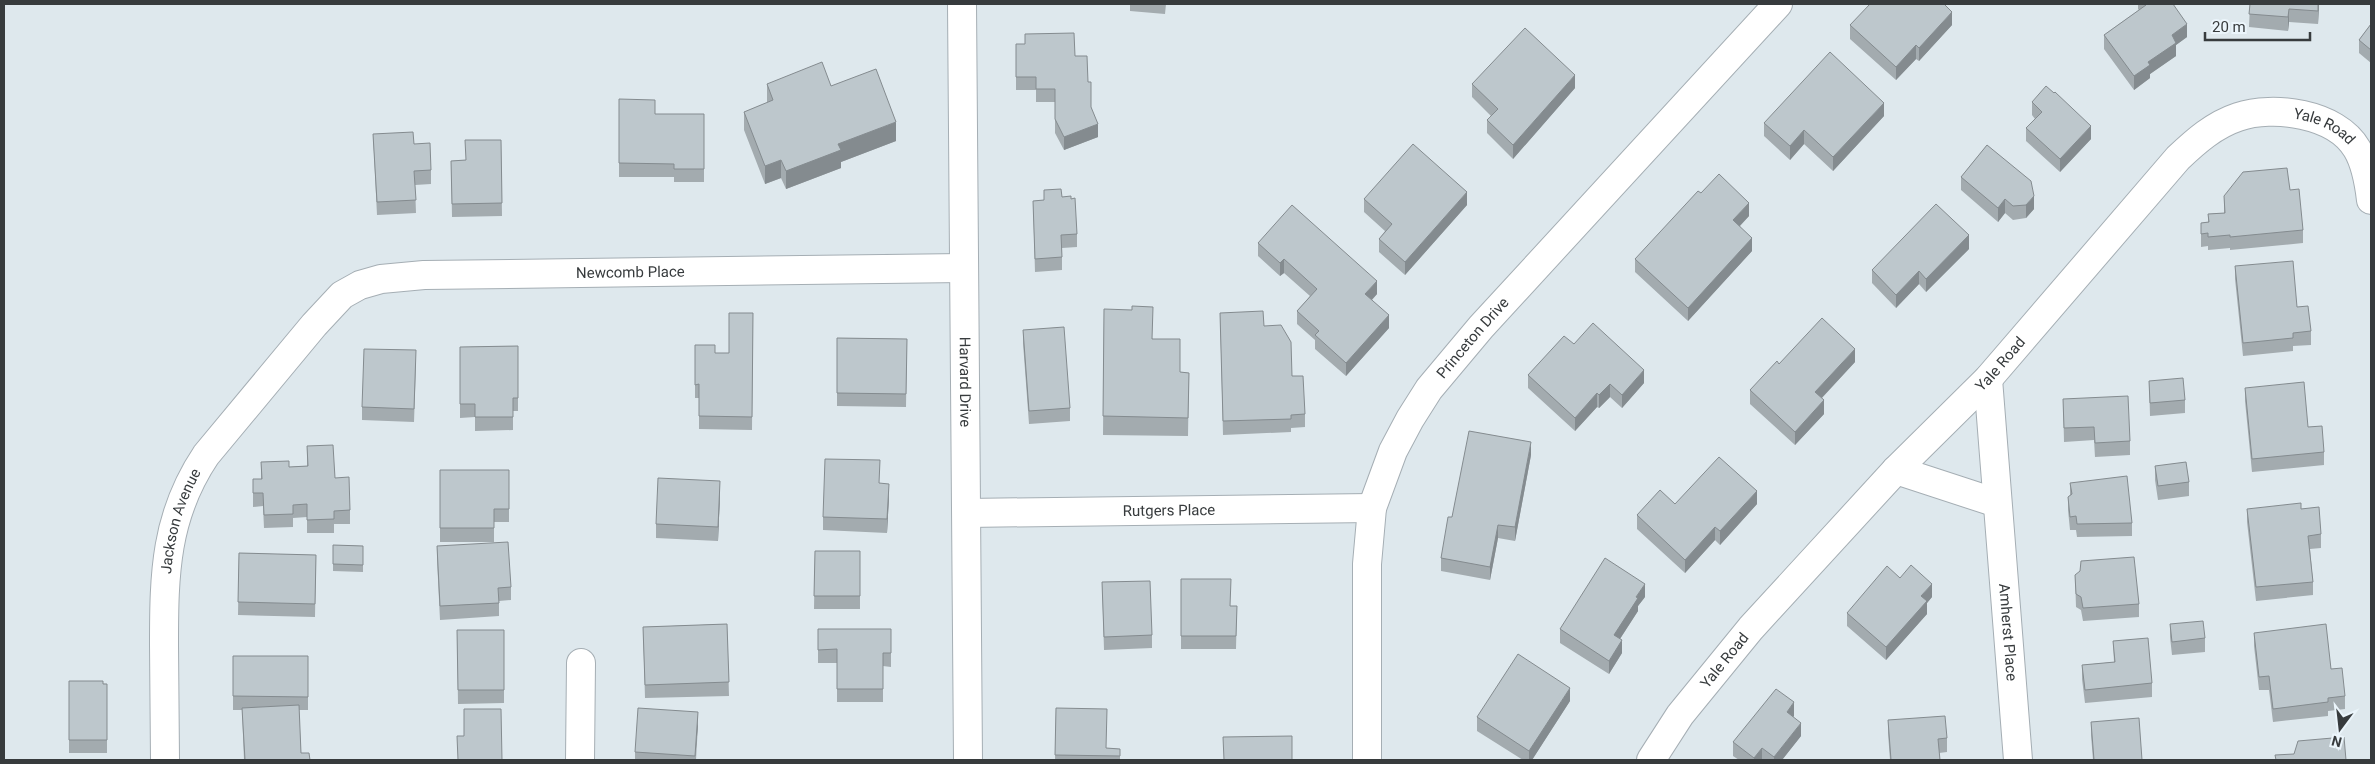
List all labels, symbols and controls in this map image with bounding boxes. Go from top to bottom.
scale bar [2205,10,2310,42]
text: 20 m [2212,18,2246,36]
street label: Yale Road [2292,104,2359,148]
street label: Newcomb Place [576,263,685,282]
street label: Princeton Drive [1433,294,1513,382]
street label: Yale Road [1972,333,2029,395]
street label: Harvard Drive [956,337,974,427]
street label: Jackson Avenue [157,465,205,575]
street label: Rutgers Place [1123,501,1215,520]
street label: Amherst Place [1995,583,2021,682]
street label: Yale Road [1697,629,1753,692]
north arrow [2315,704,2365,754]
text: N [2330,733,2343,751]

